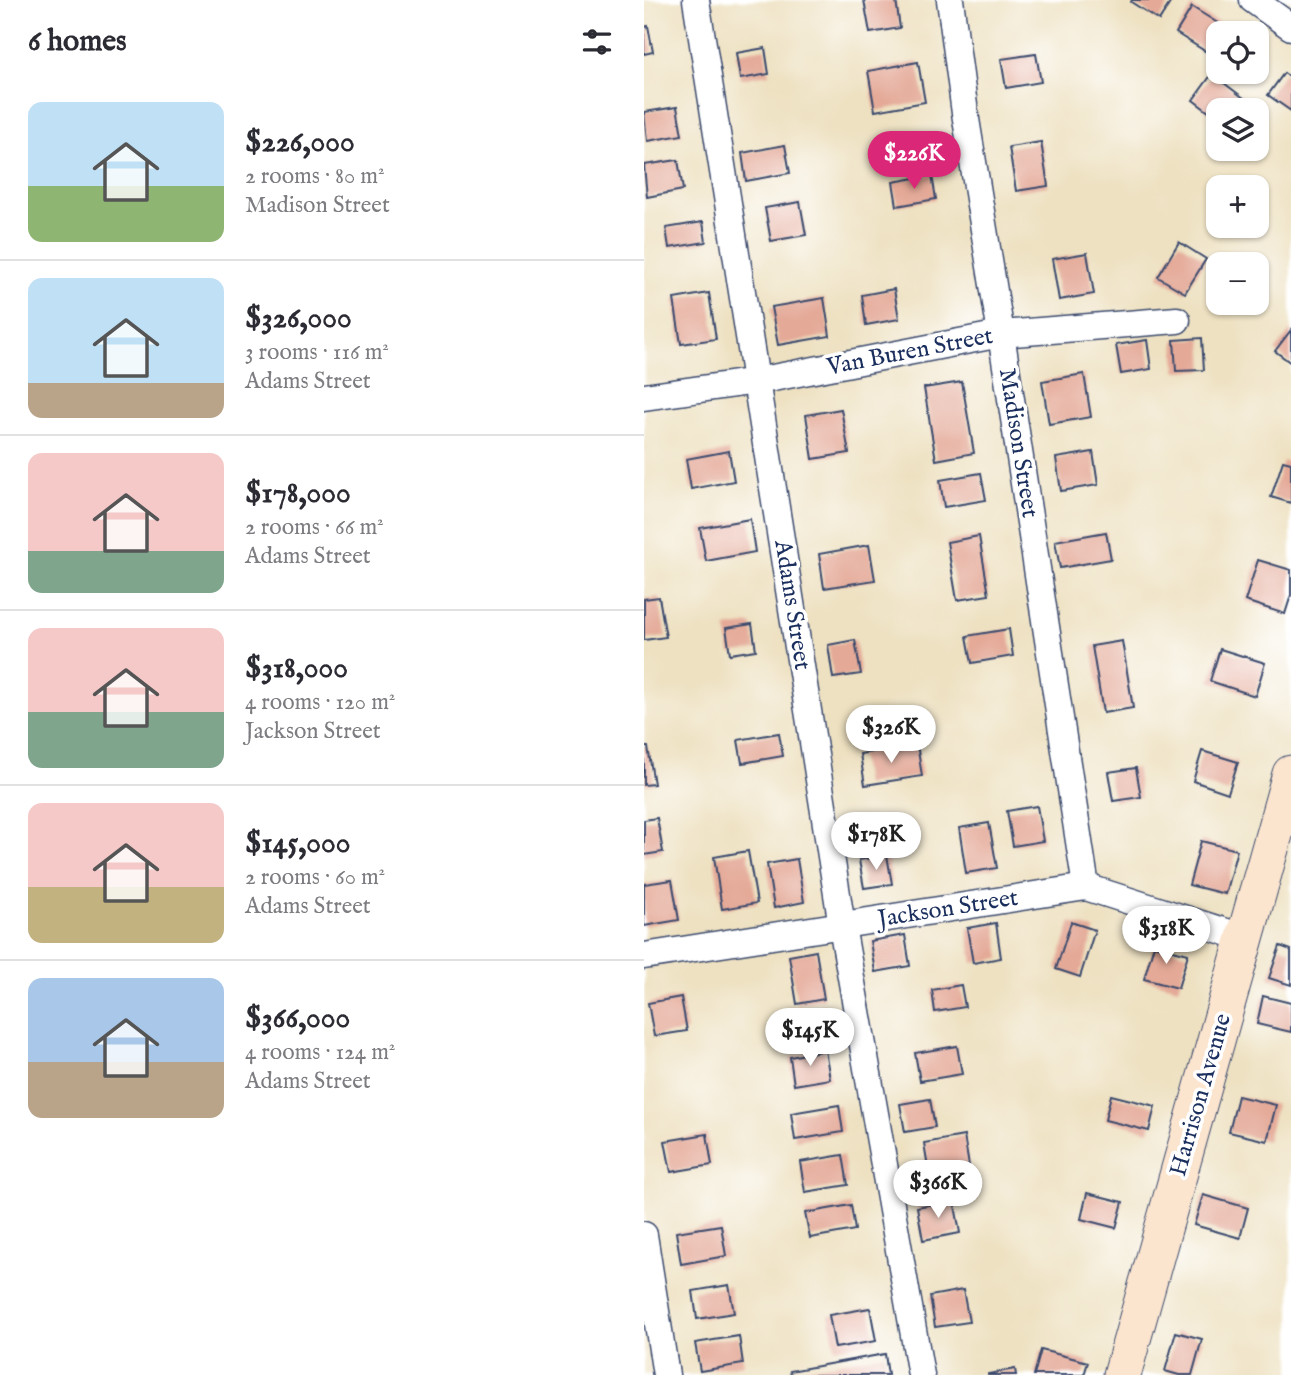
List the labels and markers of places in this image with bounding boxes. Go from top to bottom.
pin: $226K [865,132,963,191]
pin: $326K [842,706,940,765]
pin: $178K [827,812,925,872]
pin: $318K [1117,906,1215,966]
pin: $145K [761,1009,859,1068]
pin: $366K [889,1160,987,1220]

